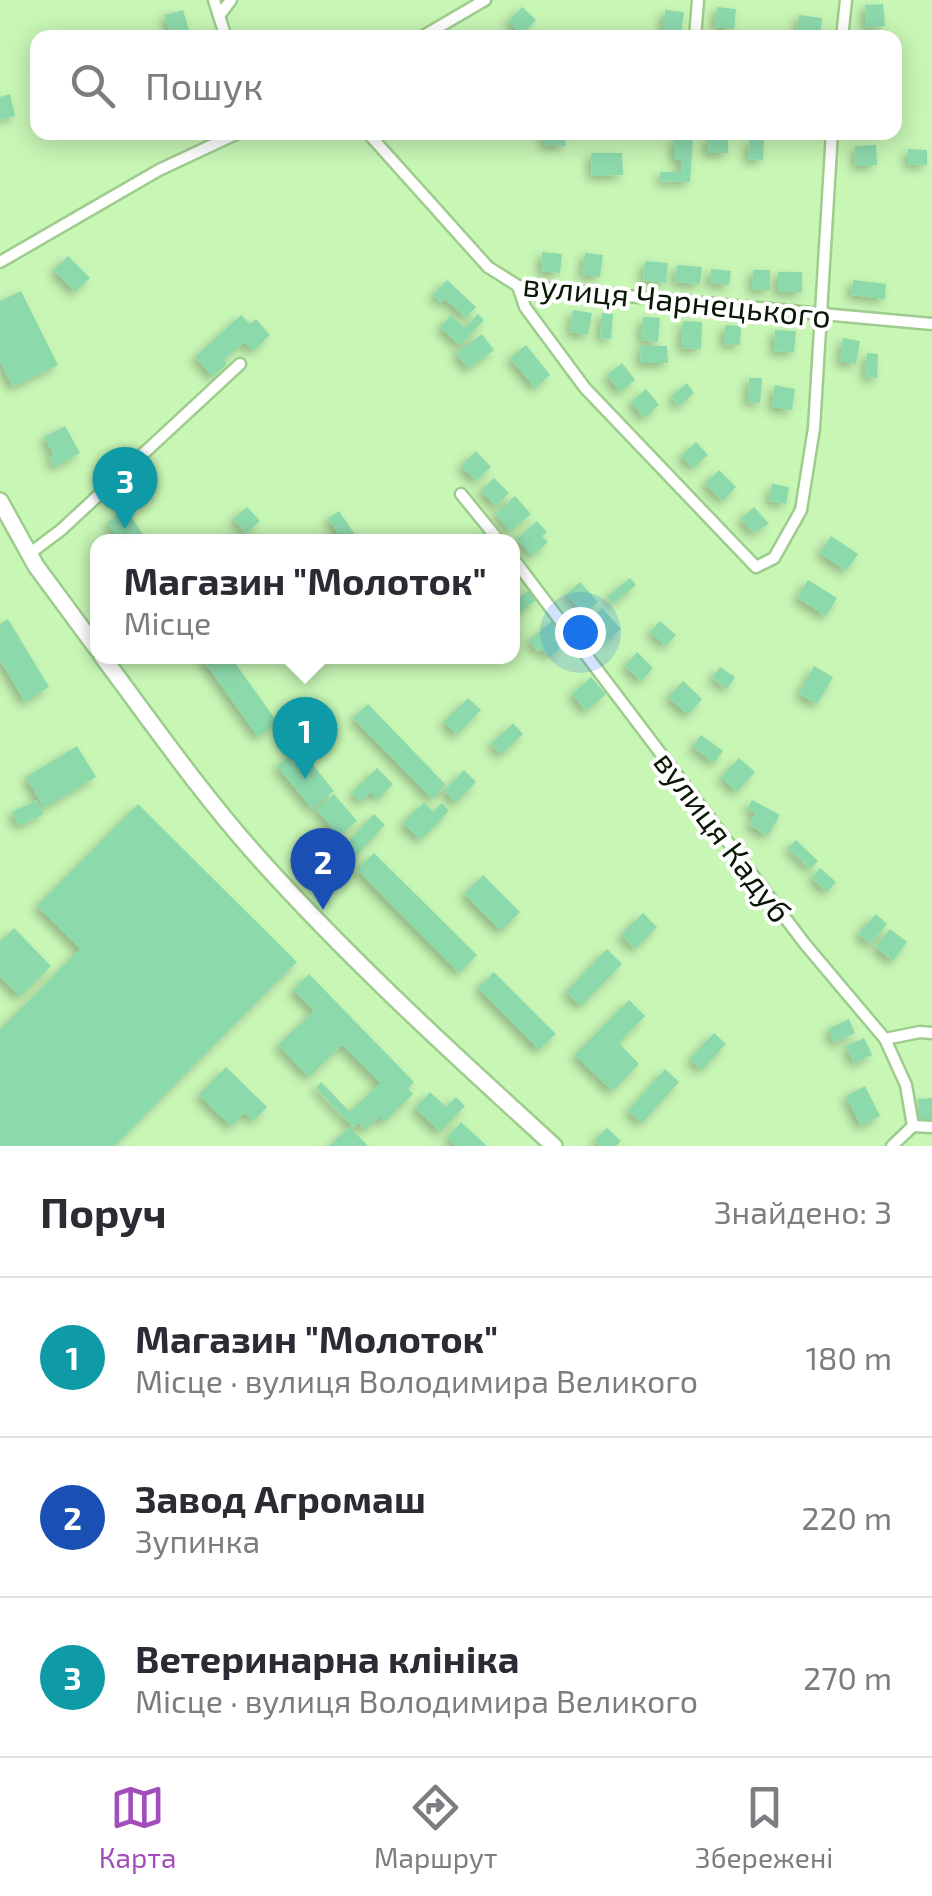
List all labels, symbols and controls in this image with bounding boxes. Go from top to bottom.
search box [30,30,902,140]
icon: search [65,58,120,113]
text: Пошук [145,62,263,108]
street label: вулиця Чарнецького [521,264,833,335]
pin: 3 [92,446,158,529]
popup [90,534,520,664]
text: Магазин "Молоток" [123,557,487,603]
text: Місце [123,603,211,641]
your location [555,607,606,658]
pin: 1 [272,696,338,779]
street label: вулиця Кадуб [646,743,801,930]
pin: 2 [290,828,356,910]
text: Поруч [40,1186,167,1236]
text: Знайдено: 3 [714,1192,892,1230]
text: Магазин "Молоток" [135,1315,498,1361]
text: 1 [66,1338,79,1376]
text: 180 m [805,1338,892,1376]
text: Місце · вулиця Володимира Великого [135,1361,698,1399]
text: Завод Агромаш [135,1475,426,1521]
text: 2 [63,1498,82,1536]
text: 220 m [802,1498,892,1536]
text: Зупинка [135,1521,260,1559]
text: Ветеринарна клініка [135,1635,520,1681]
text: 3 [63,1658,82,1696]
text: 270 m [803,1658,892,1696]
text: Місце · вулиця Володимира Великого [135,1681,698,1719]
tab: Карта [99,1780,176,1874]
tab: Маршрут [374,1780,498,1874]
tab: Збережені [695,1780,833,1874]

